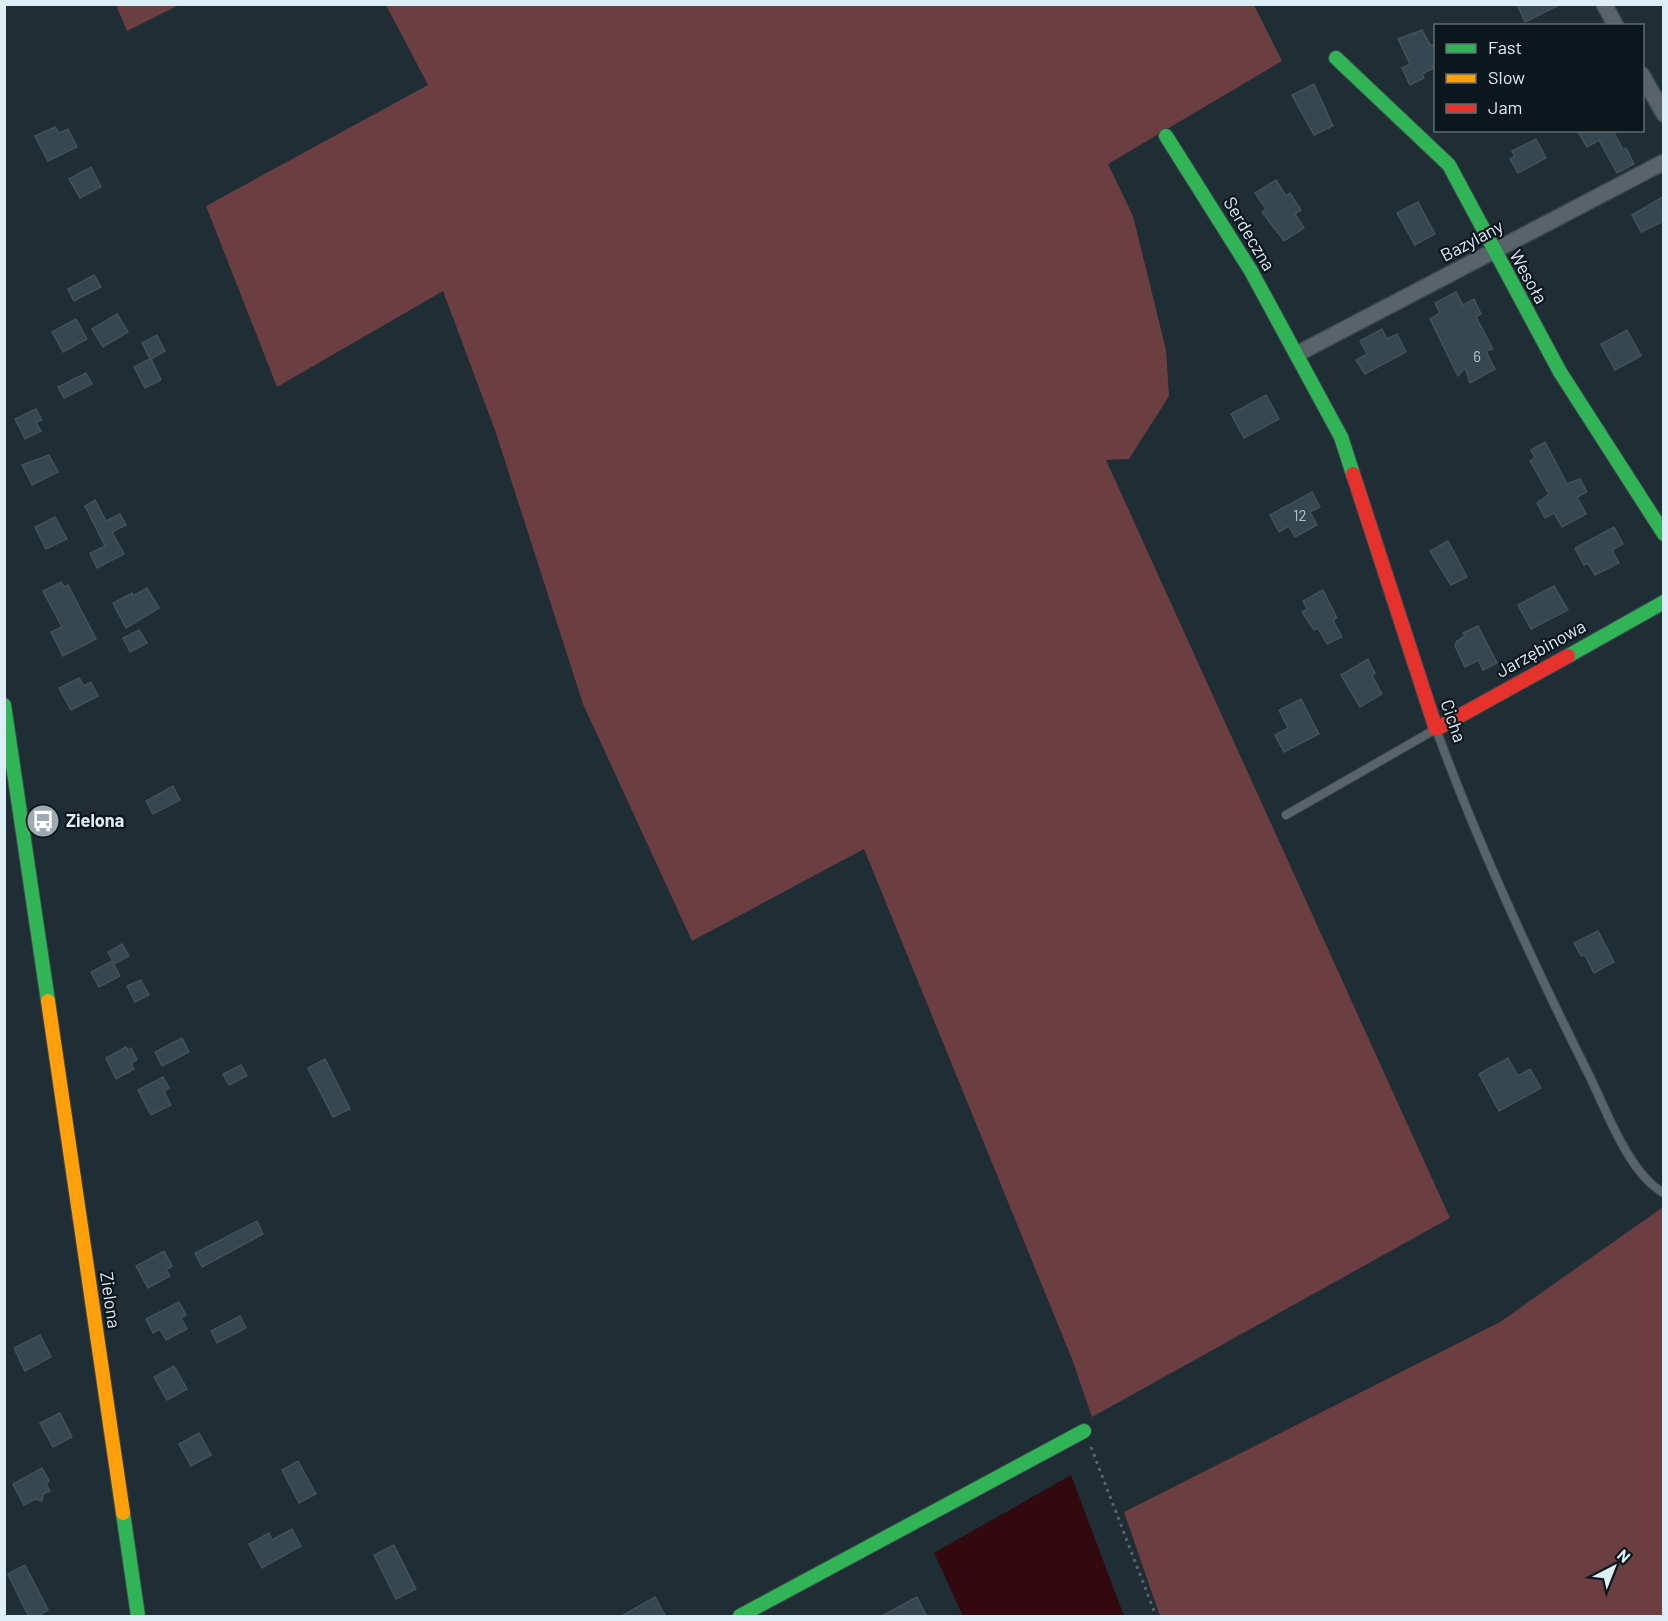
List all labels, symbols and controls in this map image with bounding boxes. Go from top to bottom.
legend [1434,24,1644,132]
text: Fast [1488,36,1522,58]
text: Slow [1488,66,1525,88]
text: Jam [1488,96,1522,118]
street label: Serdeczna [1219,193,1280,274]
street label: Bazylany [1436,214,1507,266]
street label: Wesoła [1505,246,1553,307]
house number: 6 [1473,347,1481,365]
house number: 12 [1293,506,1307,524]
street label: Jarzębinowa [1492,614,1589,682]
street label: Cicha [1436,696,1471,745]
bus stop icon: Zielona [25,803,61,839]
place label: Zielona [66,809,124,831]
street label: Zielona [96,1270,126,1330]
north arrow [1584,1537,1644,1597]
text: N [1614,1545,1635,1566]

